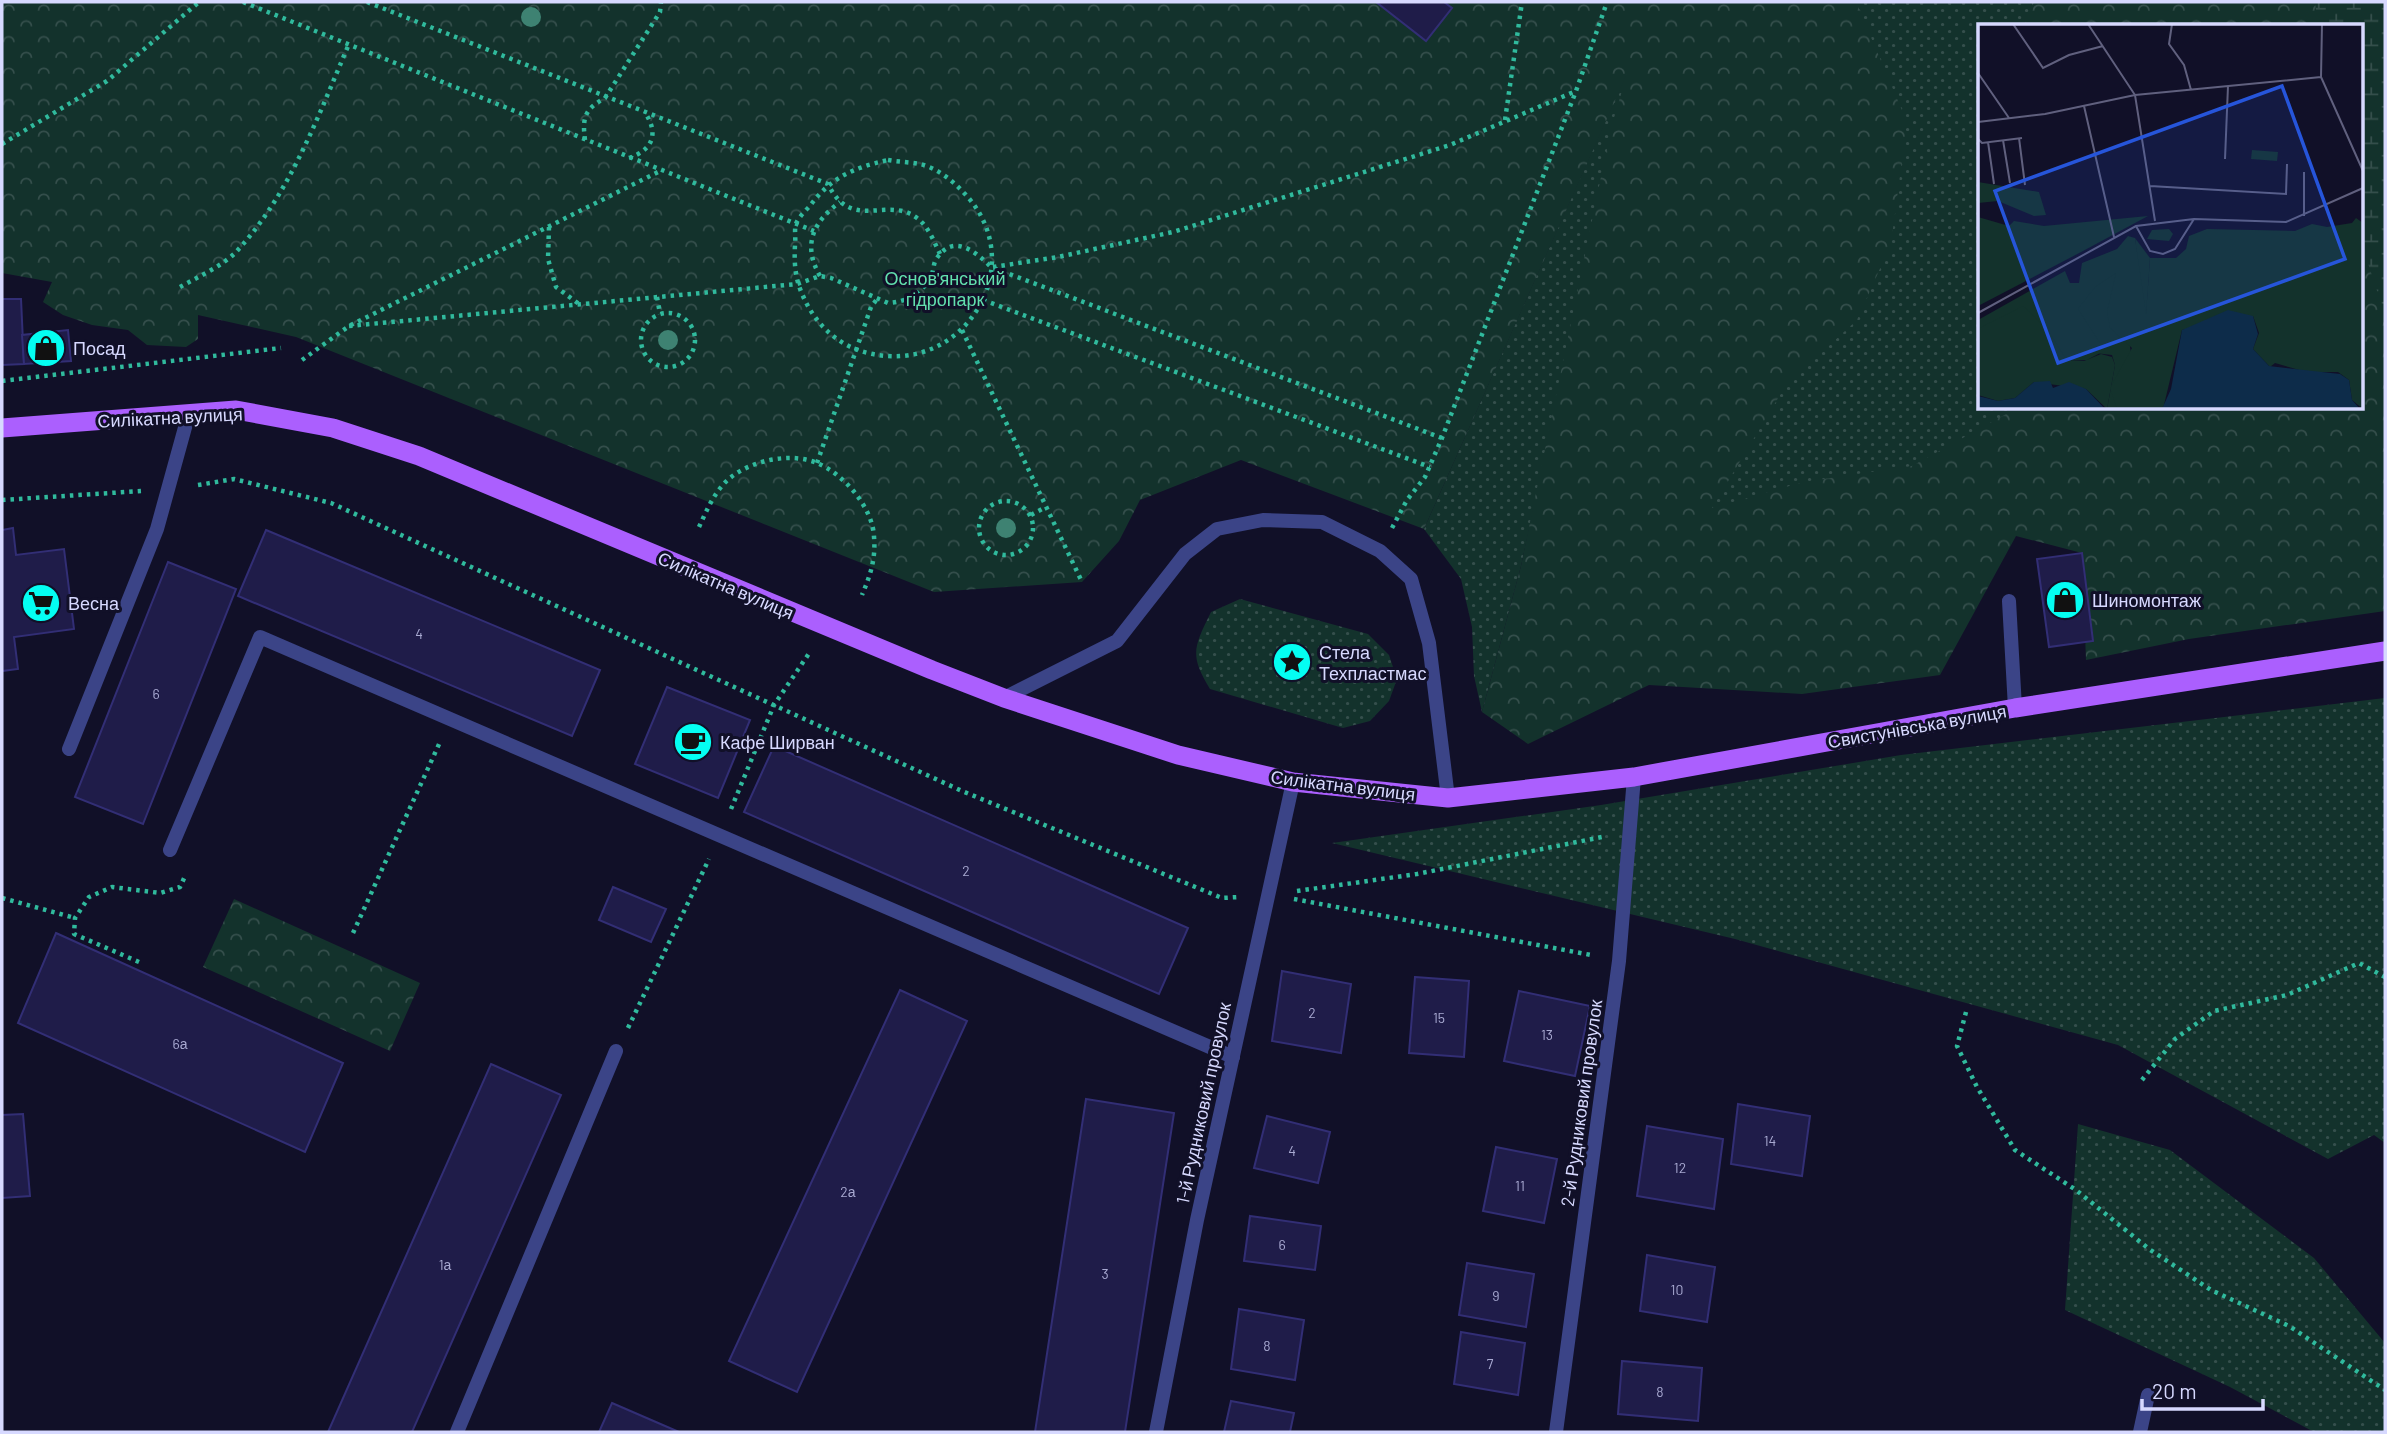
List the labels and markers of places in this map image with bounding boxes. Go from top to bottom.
shop icon: Посад [25,327,67,369]
place label: Посад [73,337,126,359]
shop icon: Шиномонтаж [2044,579,2086,621]
supermarket icon: Весна [20,582,62,624]
place label: Шиномонтаж [2092,589,2201,611]
place label: Весна [68,592,120,614]
place icon: Стела Техпластмас [1271,641,1313,683]
place label: Стела Техпластмас [1319,641,1427,684]
cafe icon: Кафе Ширван [672,721,714,763]
place label: Кафе Ширван [720,731,835,753]

